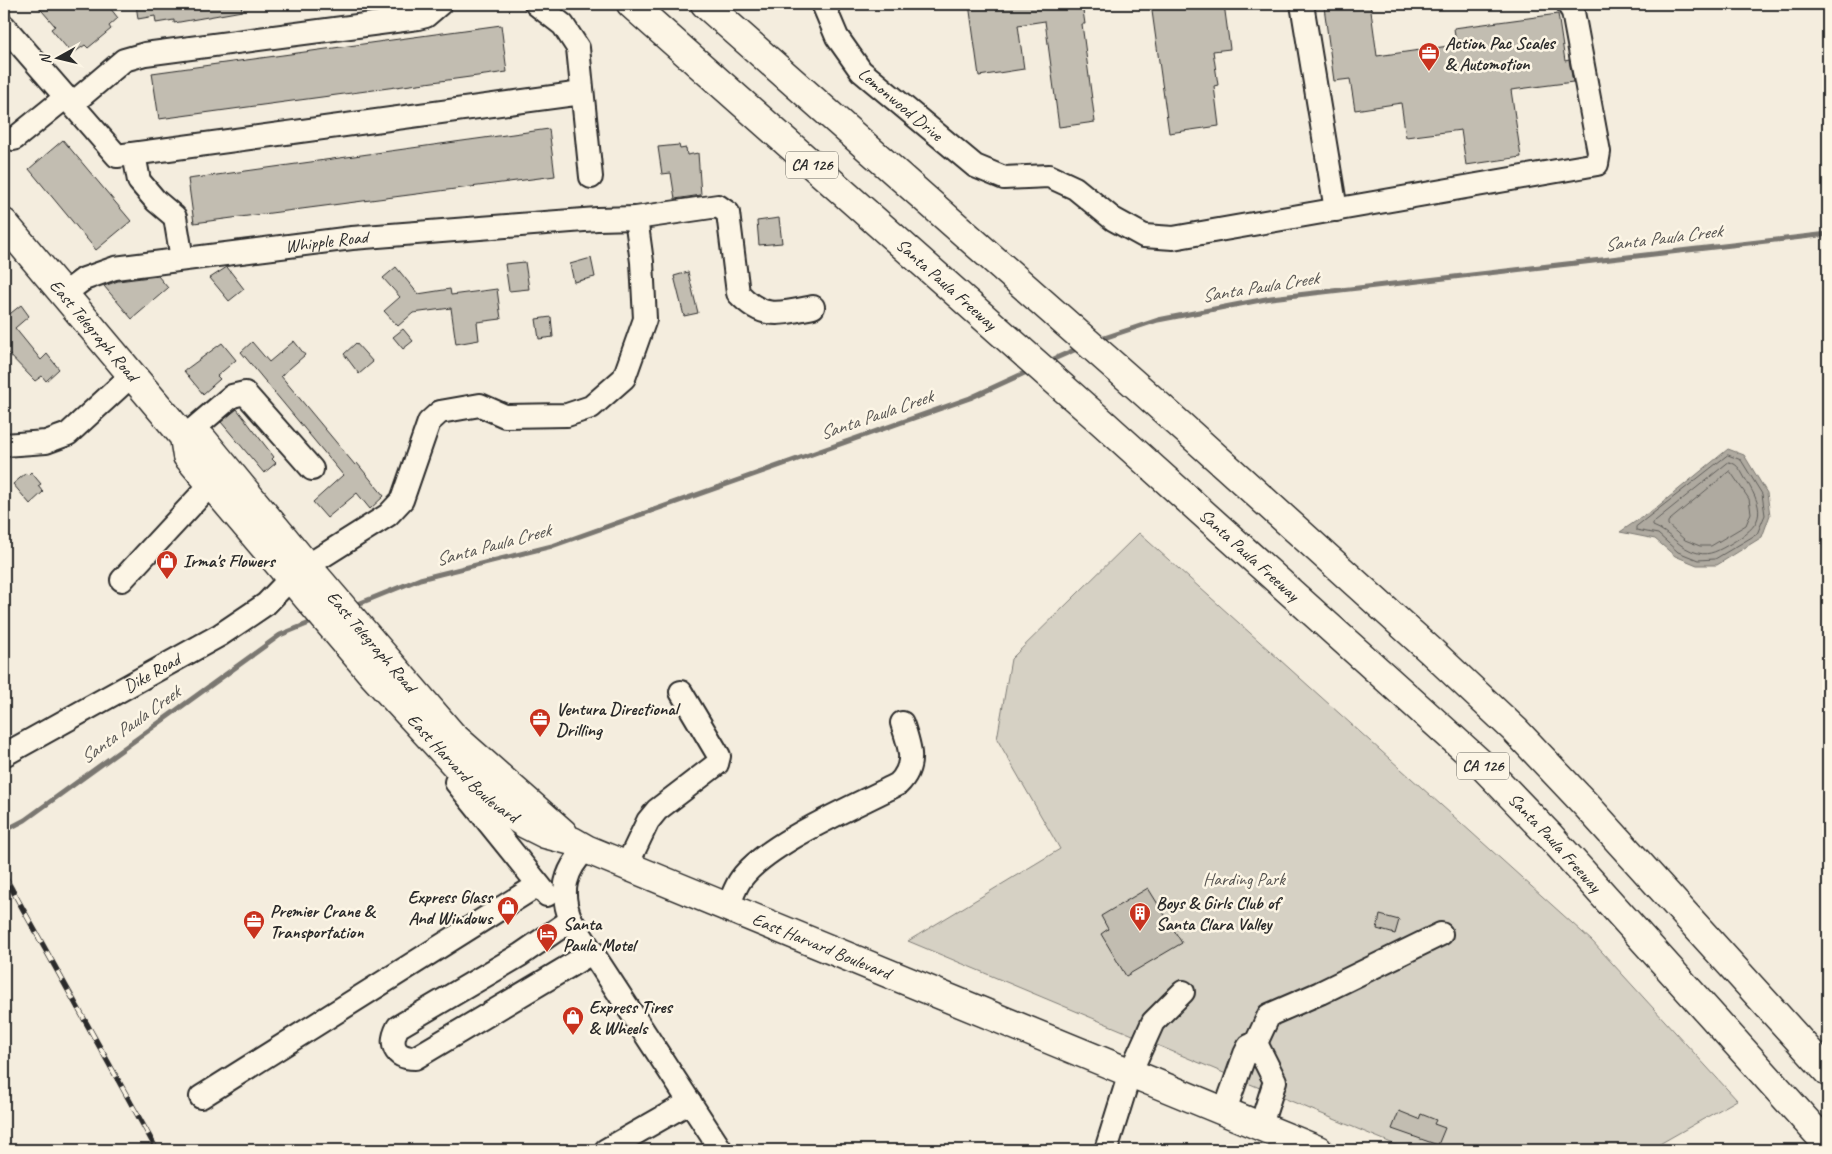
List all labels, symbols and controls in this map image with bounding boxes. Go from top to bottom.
north arrow [32,32,82,82]
place label: Action Pac Scales & Automotion [1445,32,1556,75]
office icon: Action Pac Scales & Automotion [1417,41,1441,72]
text: N [36,52,55,65]
street label: Lemonwood Drive [854,62,948,146]
road number: CA 126 [786,152,838,178]
water label: Santa Paula Creek [1603,219,1726,257]
street label: Whipple Road [284,226,371,257]
street label: Santa Paula Freeway [892,234,1003,336]
water label: Santa Paula Creek [1200,265,1323,308]
street label: East Telegraph Road [45,275,145,388]
water label: Santa Paula Creek [816,383,939,446]
street label: Santa Paula Freeway [1195,504,1305,607]
water label: Santa Paula Creek [433,517,556,572]
shop icon: Irma's Flowers [155,549,179,580]
place label: Irma's Flowers [183,550,276,572]
street label: East Telegraph Road [322,586,423,699]
street label: Dike Road [120,647,186,697]
water label: Santa Paula Creek [75,679,187,769]
place label: Ventura Directional Drilling [556,698,682,741]
office icon: Ventura Directional Drilling [528,707,552,738]
street label: East Harvard Boulevard [403,709,525,829]
road number: CA 126 [1457,752,1509,779]
street label: Santa Paula Freeway [1504,788,1607,898]
park label: Harding Park [1203,868,1286,890]
place label: Express Glass And Windows [408,886,494,929]
place label: Boys & Girls Club of Santa Clara Valley [1156,892,1284,935]
shop icon: Express Glass And Windows [496,895,520,926]
place label: Premier Crane & Transportation [270,900,377,943]
building icon: Boys & Girls Club of Santa Clara Valley [1128,901,1152,932]
street label: East Harvard Boulevard [749,908,897,985]
office icon: Premier Crane & Transportation [242,909,266,940]
place label: Santa Paula Motel [563,913,639,956]
hotel icon: Santa Paula Motel [535,922,559,953]
place label: Express Tires & Wheels [589,996,673,1039]
shop icon: Express Tires & Wheels [561,1005,585,1036]

